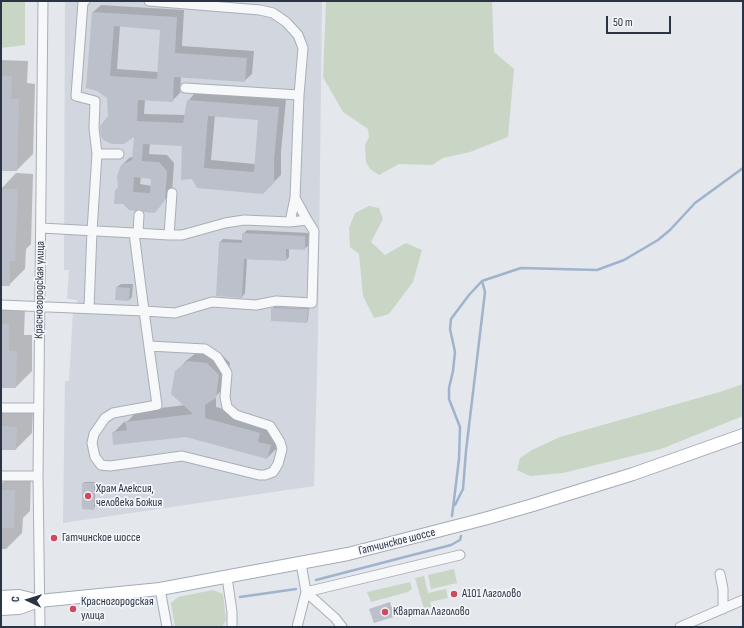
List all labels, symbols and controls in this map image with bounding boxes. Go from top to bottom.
scale bar [608,8,673,34]
text: 50 m [613,15,633,30]
street label: Красногородская улица [32,241,48,339]
place label: Храм Алексия, человека Божия [96,482,162,510]
marker: Храм Алексия, человека Божия [83,491,93,501]
street label: Гатчинское шоссе [357,526,437,558]
place label: Гатчинское шоссе [62,531,141,545]
marker: Гатчинское шоссе [49,533,59,543]
north arrow [8,580,48,620]
place label: А101 Лаголово [462,587,521,601]
marker: А101 Лаголово [449,589,459,599]
place label: Красногородская улица [81,595,154,623]
text: С [9,596,22,602]
marker: Красногородская улица [68,604,78,614]
place label: Квартал Лаголово [393,605,470,619]
marker: Квартал Лаголово [380,607,390,617]

